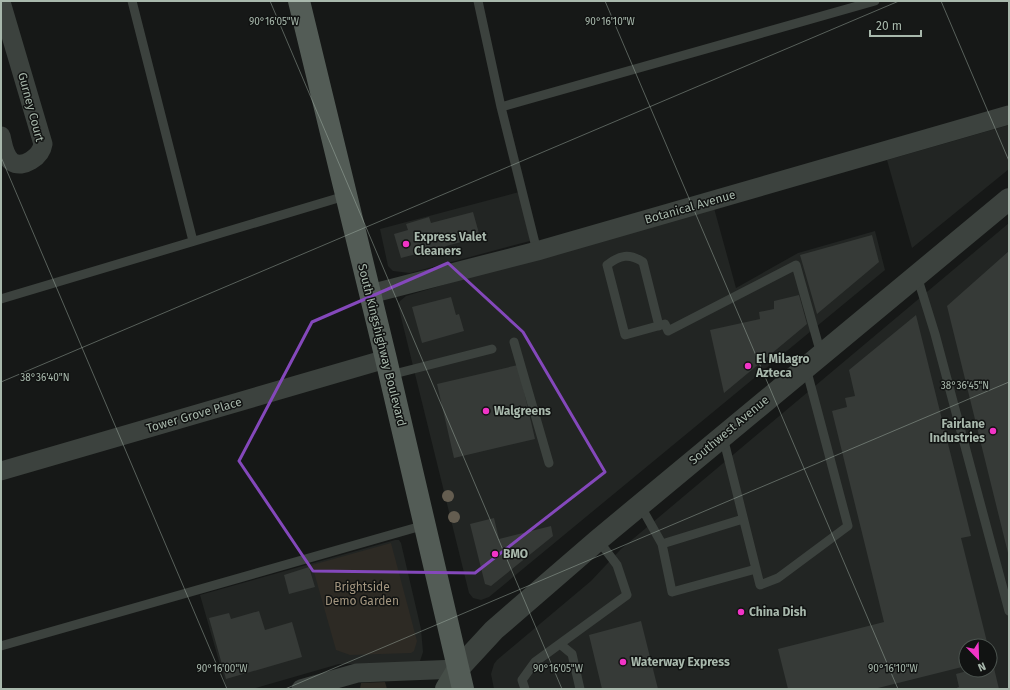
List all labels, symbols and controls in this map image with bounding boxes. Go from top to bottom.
scale bar [870,12,921,38]
text: 90°16'05"W [249,16,300,28]
text: 90°16'10"W [585,16,636,28]
text: 20 m [876,19,902,33]
street label: Gurney Court [15,71,47,144]
street label: Botanical Avenue [643,187,737,227]
place label: Express Valet Cleaners [414,230,487,258]
marker: Express Valet Cleaners [401,239,411,249]
street label: South Kingshighway Boulevard [355,262,409,428]
place label: El Milagro Azteca [755,352,809,380]
marker: El Milagro Azteca [743,361,753,371]
text: 38°36'40"N [20,372,70,384]
text: 38°36'45"N [941,380,989,392]
street label: Southwest Avenue [686,392,772,468]
street label: Tower Grove Place [145,395,243,435]
place label: Walgreens [494,404,551,418]
marker: Walgreens [481,406,491,416]
place label: Fairlane Industries [929,417,985,445]
marker: Fairlane Industries [988,426,998,436]
place label: BMO [503,547,528,561]
marker: BMO [490,549,500,559]
park label: Brightside Demo Garden [325,580,399,608]
place label: China Dish [749,605,806,619]
marker: China Dish [736,607,746,617]
north arrow [958,638,998,678]
place label: Waterway Express [631,655,730,669]
marker: Waterway Express [618,657,628,667]
text: N [976,659,988,674]
text: 90°16'00"W [197,663,248,675]
text: 90°16'05"W [533,663,584,675]
text: 90°16'10"W [868,663,919,675]

